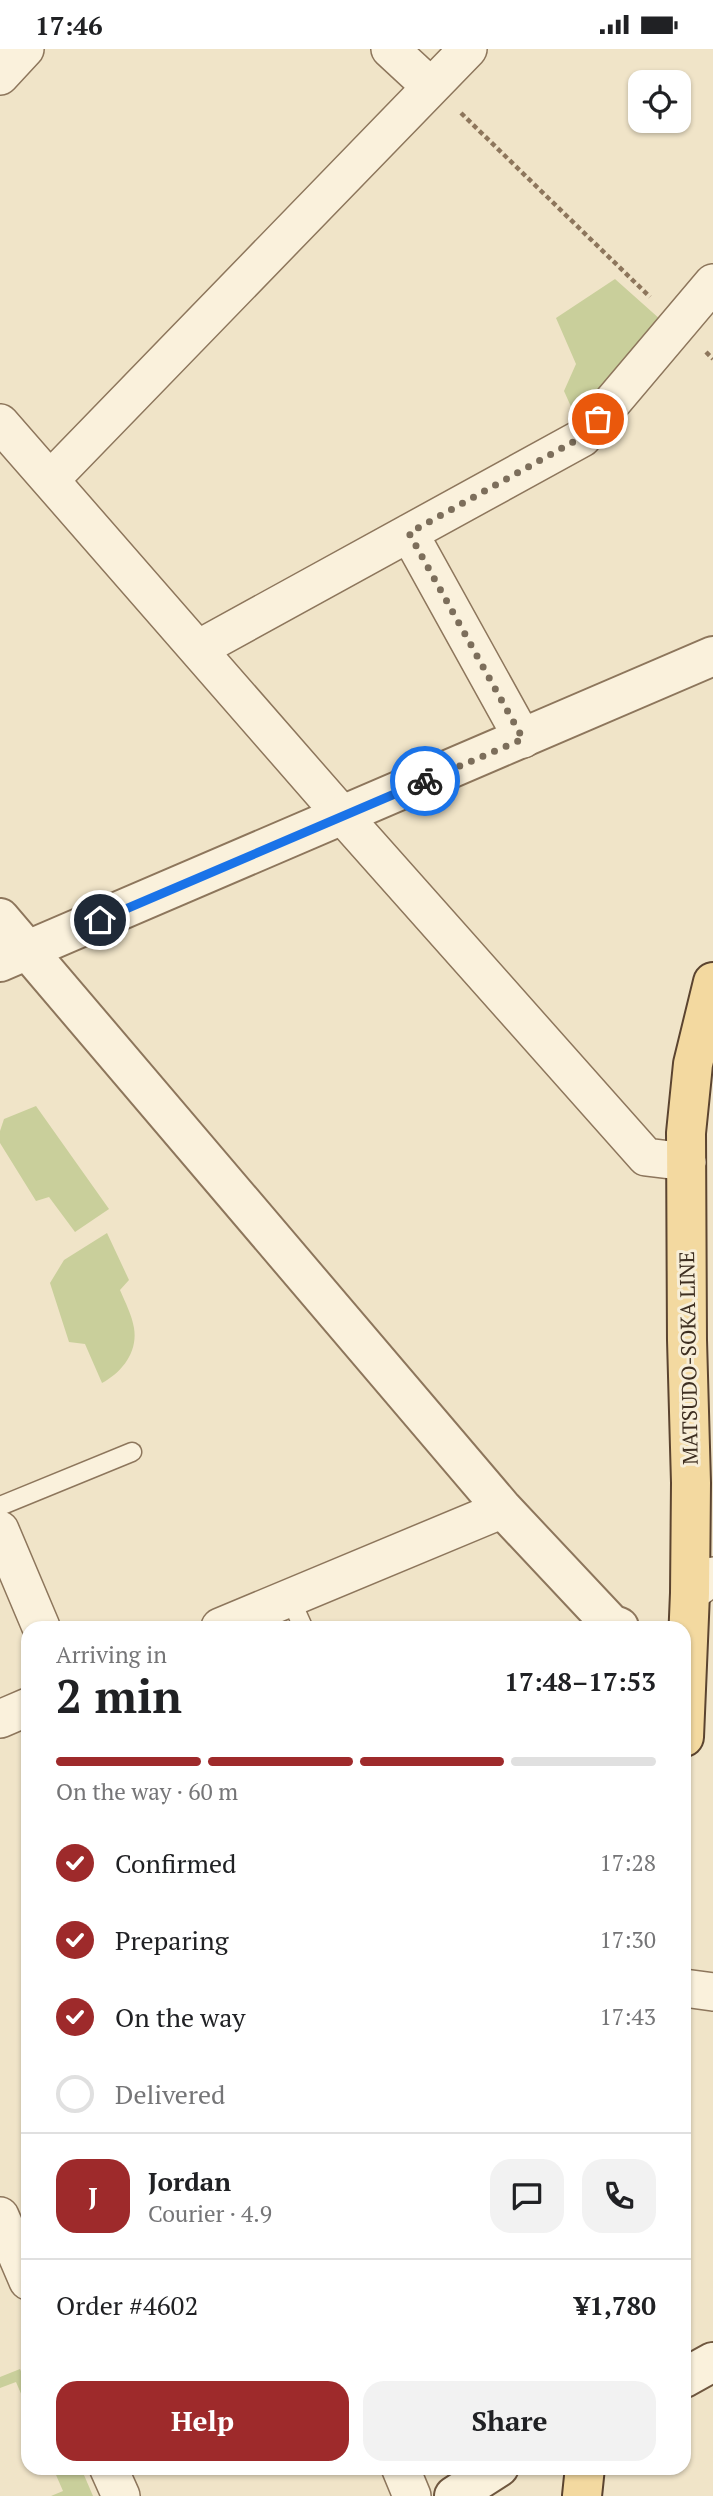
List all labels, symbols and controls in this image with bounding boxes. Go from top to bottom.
text: 17:46 [35,8,103,42]
map controls [628,70,691,133]
button: locate [628,70,691,133]
pin [568,389,628,449]
icon: bag [579,400,617,438]
courier [390,746,460,816]
icon: bike [406,762,444,800]
pin [70,890,130,950]
icon: home [81,901,119,939]
street label: MATSUDO-SOKA LINE [672,1251,704,1465]
text: Arriving in [56,1639,167,1670]
text: 17:48–17:53 [504,1664,656,1698]
text: 2 min [56,1665,182,1726]
text: On the way · 60 m [56,1776,238,1807]
icon: check [56,1844,94,1882]
text: Confirmed [115,1846,236,1880]
text: 17:28 [599,1847,656,1878]
icon: check [56,1921,94,1959]
text: Preparing [115,1923,228,1957]
text: 17:30 [599,1924,656,1955]
icon: check [56,1998,94,2036]
text: On the way [115,2000,246,2034]
text: 17:43 [599,2001,656,2032]
text: Delivered [115,2077,225,2111]
button: chat [490,2159,564,2233]
button: phone [582,2159,656,2233]
text: Jordan [148,2164,231,2198]
text: J [88,2179,98,2213]
text: Courier · 4.9 [148,2198,272,2229]
text: Order #4602 [56,2288,198,2322]
text: ¥1,780 [575,2288,656,2322]
button: Help [56,2381,349,2461]
button: Share [363,2381,656,2461]

